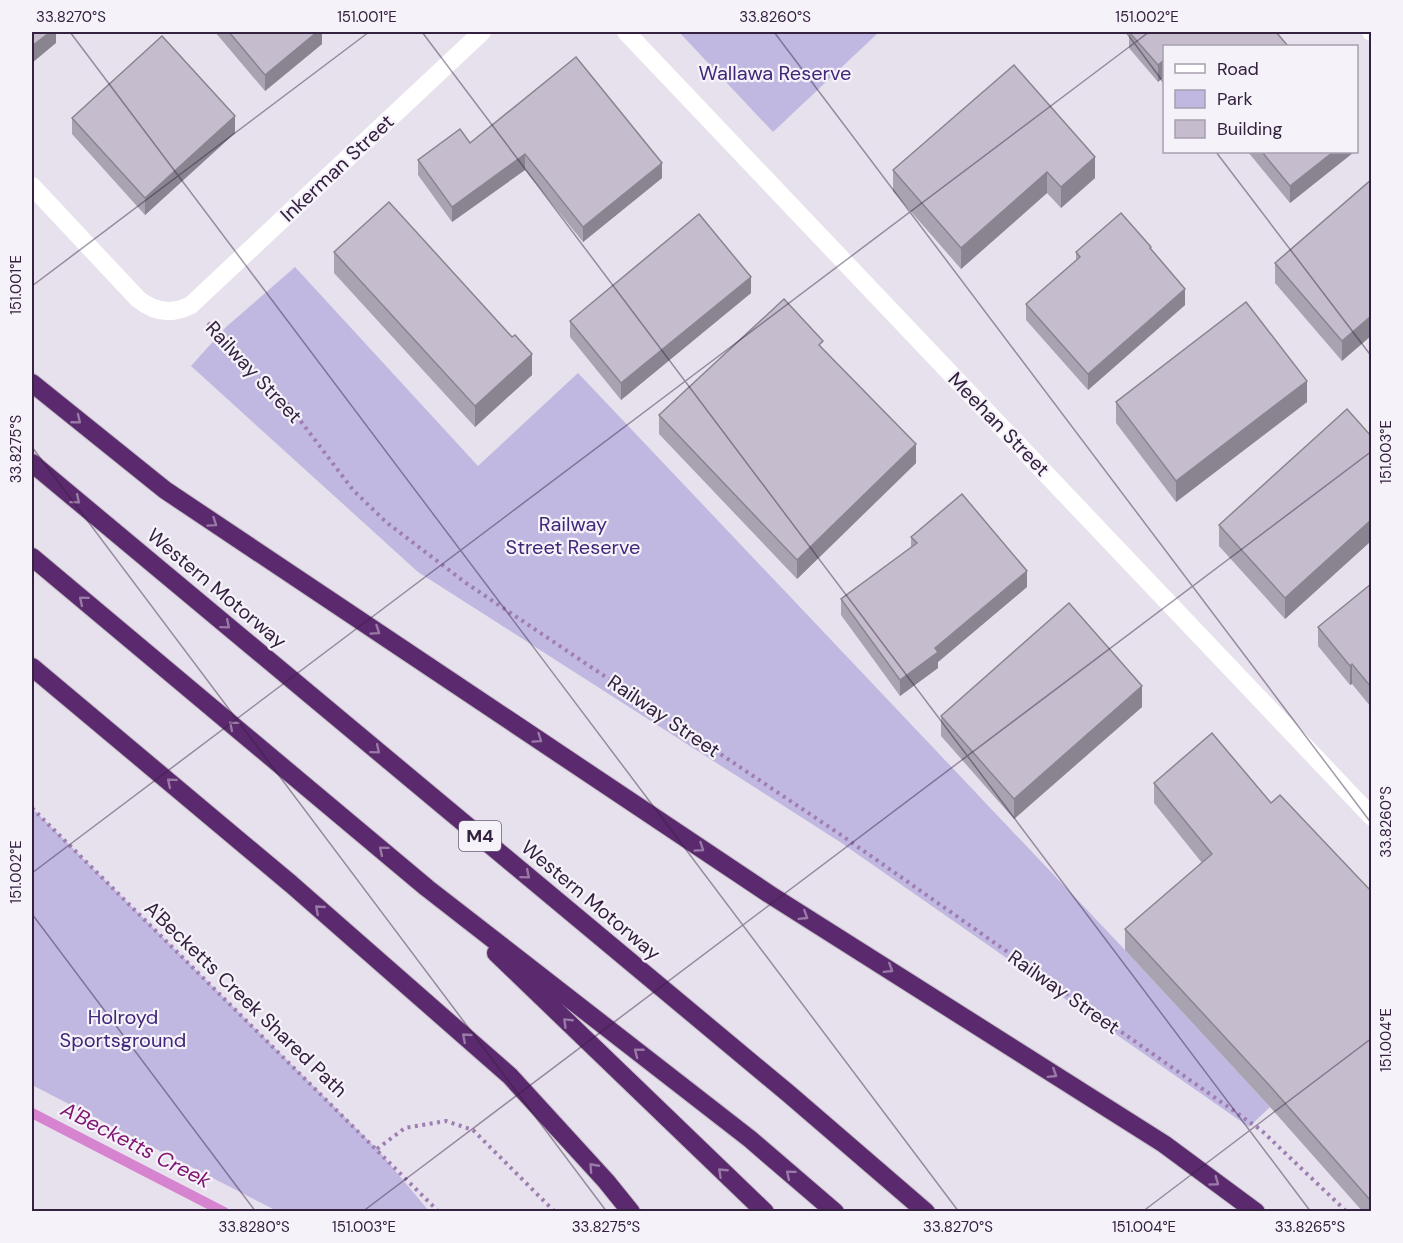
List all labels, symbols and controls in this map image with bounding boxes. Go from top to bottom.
text: 33.8270°S [36,7,106,27]
text: 151.001°E [337,7,397,27]
text: 33.8260°S [739,7,811,27]
text: 151.002°E [1115,7,1179,27]
legend [1163,45,1358,153]
text: Road [1217,57,1259,81]
park label: Wallawa Reserve [699,60,851,86]
text: Park [1217,87,1253,111]
street label: Inkerman Street [275,108,400,227]
text: Building [1217,117,1282,141]
text: 151.001°E [6,255,26,315]
street label: Railway Street [200,315,308,429]
street label: Meehan Street [943,366,1055,482]
one-way arrow [70,413,81,424]
text: 33.8275°S [6,414,26,483]
text: 151.003°E [1376,420,1396,484]
one-way arrow [70,493,81,504]
park label: Railway Street Reserve [506,511,640,560]
one-way arrow [207,516,218,527]
street label: Western Motorway [142,522,292,654]
one-way arrow [79,596,90,607]
one-way arrow [219,618,230,629]
one-way arrow [369,624,380,635]
street label: Railway Street [603,669,725,763]
one-way arrow [229,721,240,732]
one-way arrow [532,732,542,744]
one-way arrow [369,743,380,754]
one-way arrow [167,779,178,790]
text: 33.8260°S [1376,786,1396,858]
road number: M4 [459,821,501,851]
street label: Western Motorway [516,834,666,966]
text: 151.002°E [6,840,26,904]
one-way arrow [693,841,704,852]
one-way arrow [378,846,389,857]
one-way arrow [519,867,530,878]
street label: A'Becketts Creek Shared Path [139,895,353,1103]
one-way arrow [315,905,326,916]
one-way arrow [797,909,808,920]
street label: Railway Street [1003,944,1125,1040]
one-way arrow [882,962,893,973]
park label: Holroyd Sportsground [60,1004,186,1053]
text: 151.004°E [1376,1008,1396,1072]
one-way arrow [563,1018,573,1029]
one-way arrow [462,1033,473,1044]
one-way arrow [634,1048,645,1059]
one-way arrow [1047,1066,1057,1078]
water label: A'Becketts Creek [55,1095,216,1195]
one-way arrow [589,1163,600,1173]
one-way arrow [718,1168,729,1179]
one-way arrow [786,1170,797,1181]
one-way arrow [1209,1175,1220,1186]
text: 33.8280°S [218,1217,290,1237]
text: 151.003°E [332,1217,396,1237]
text: 33.8275°S [572,1217,641,1237]
text: 33.8270°S [923,1217,993,1237]
text: 151.004°E [1112,1217,1176,1237]
text: 33.8265°S [1275,1217,1345,1237]

